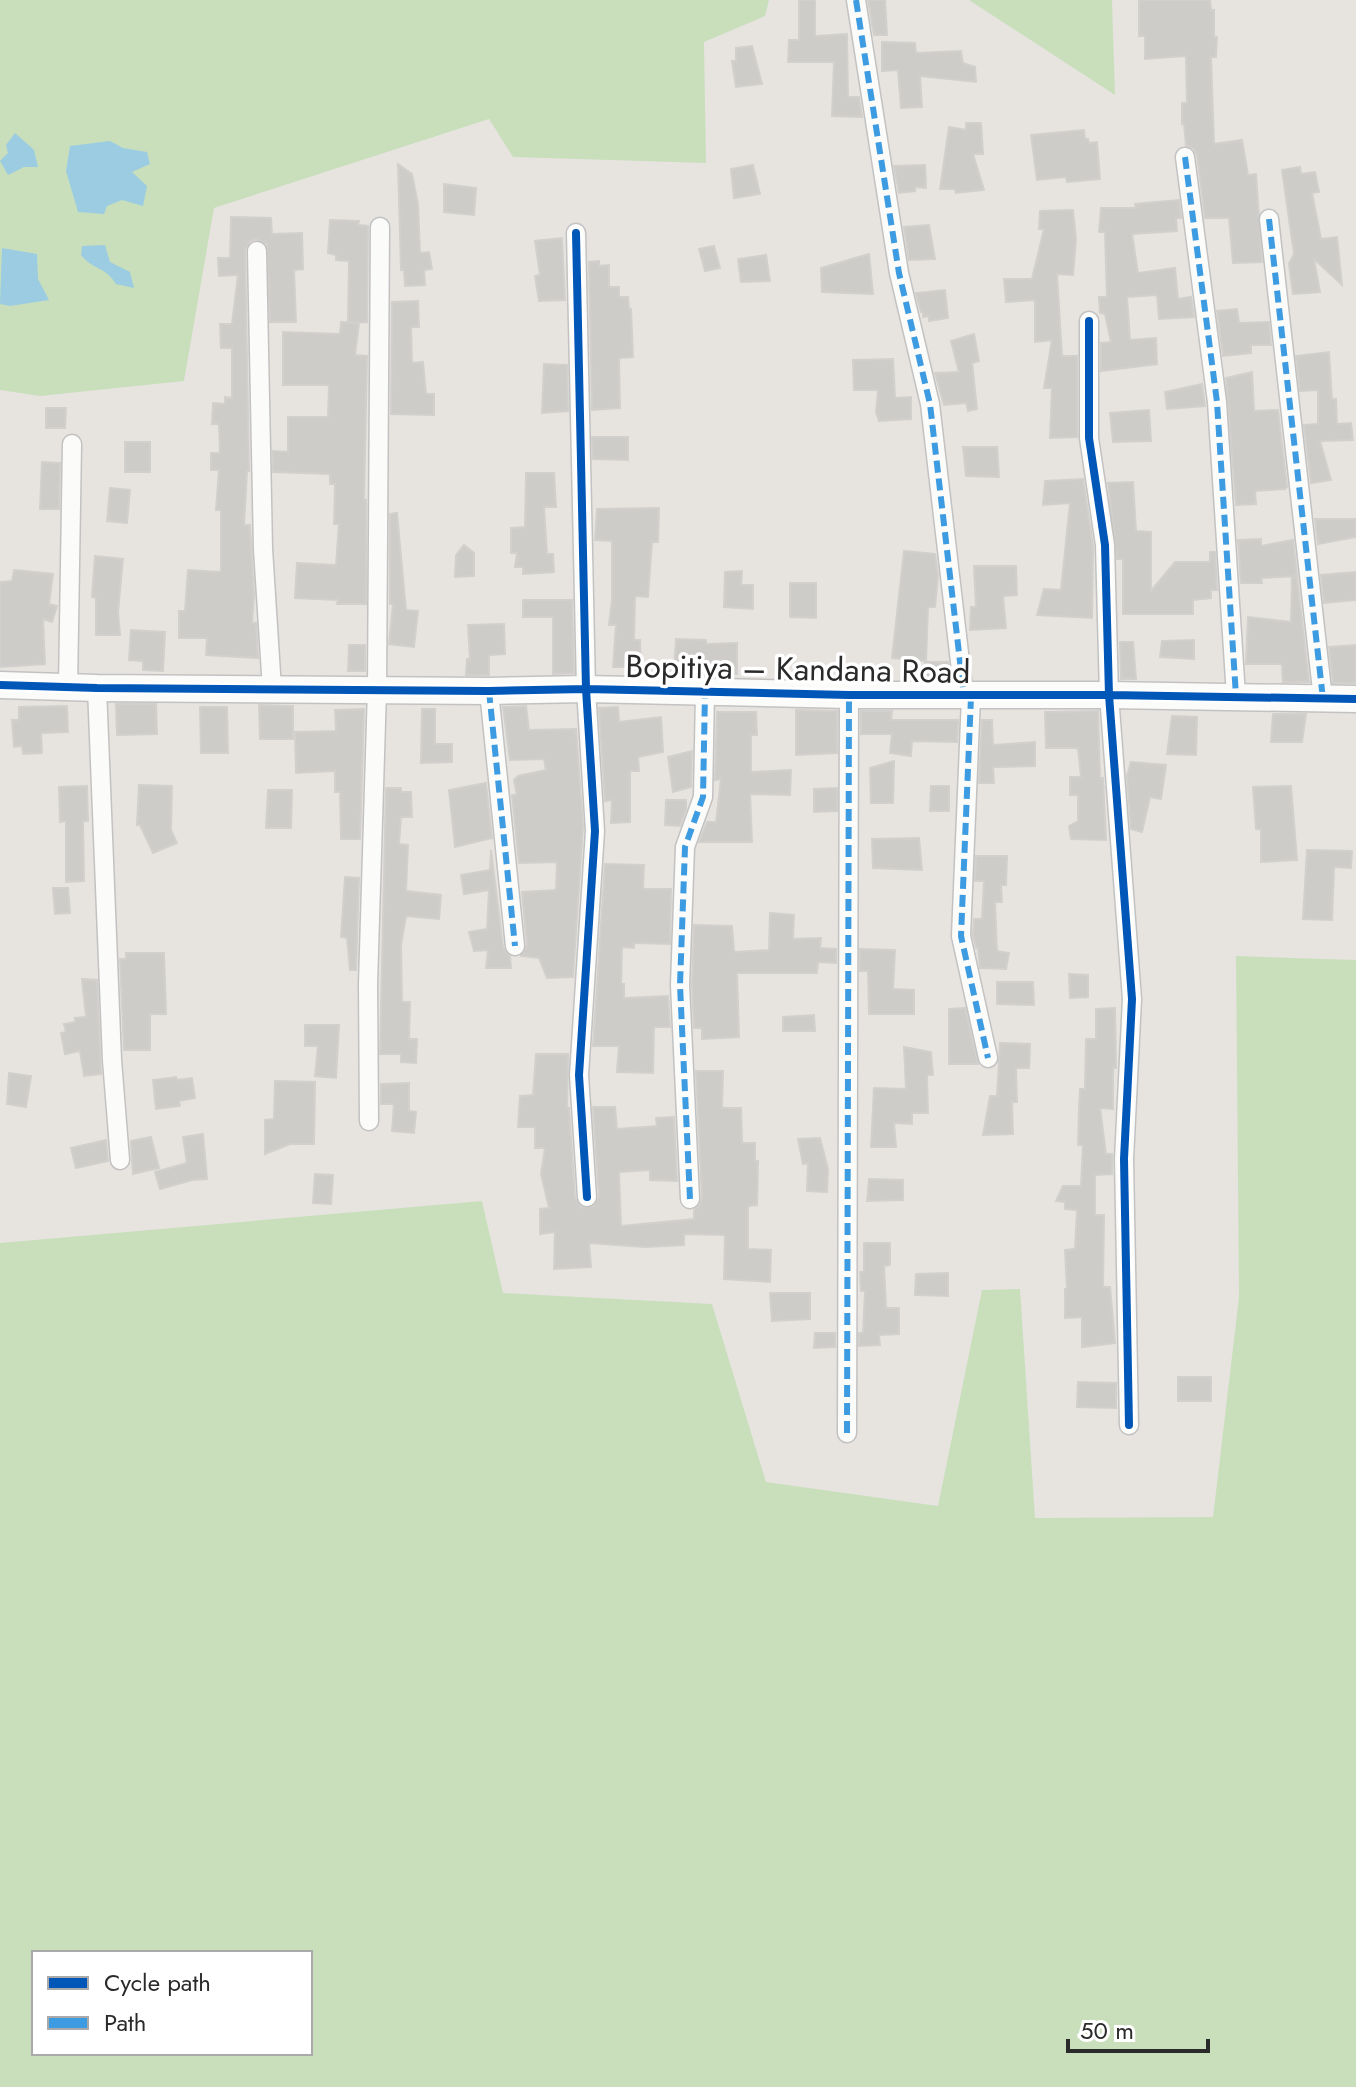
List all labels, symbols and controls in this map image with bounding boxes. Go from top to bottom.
street label: Bopitiya – Kandana Road [625,643,971,695]
legend [32,1951,312,2055]
text: Cycle path [104,1965,211,2000]
scale bar [1068,2003,1208,2053]
text: Path [104,2005,146,2040]
text: 50 m [1080,2013,1134,2048]

